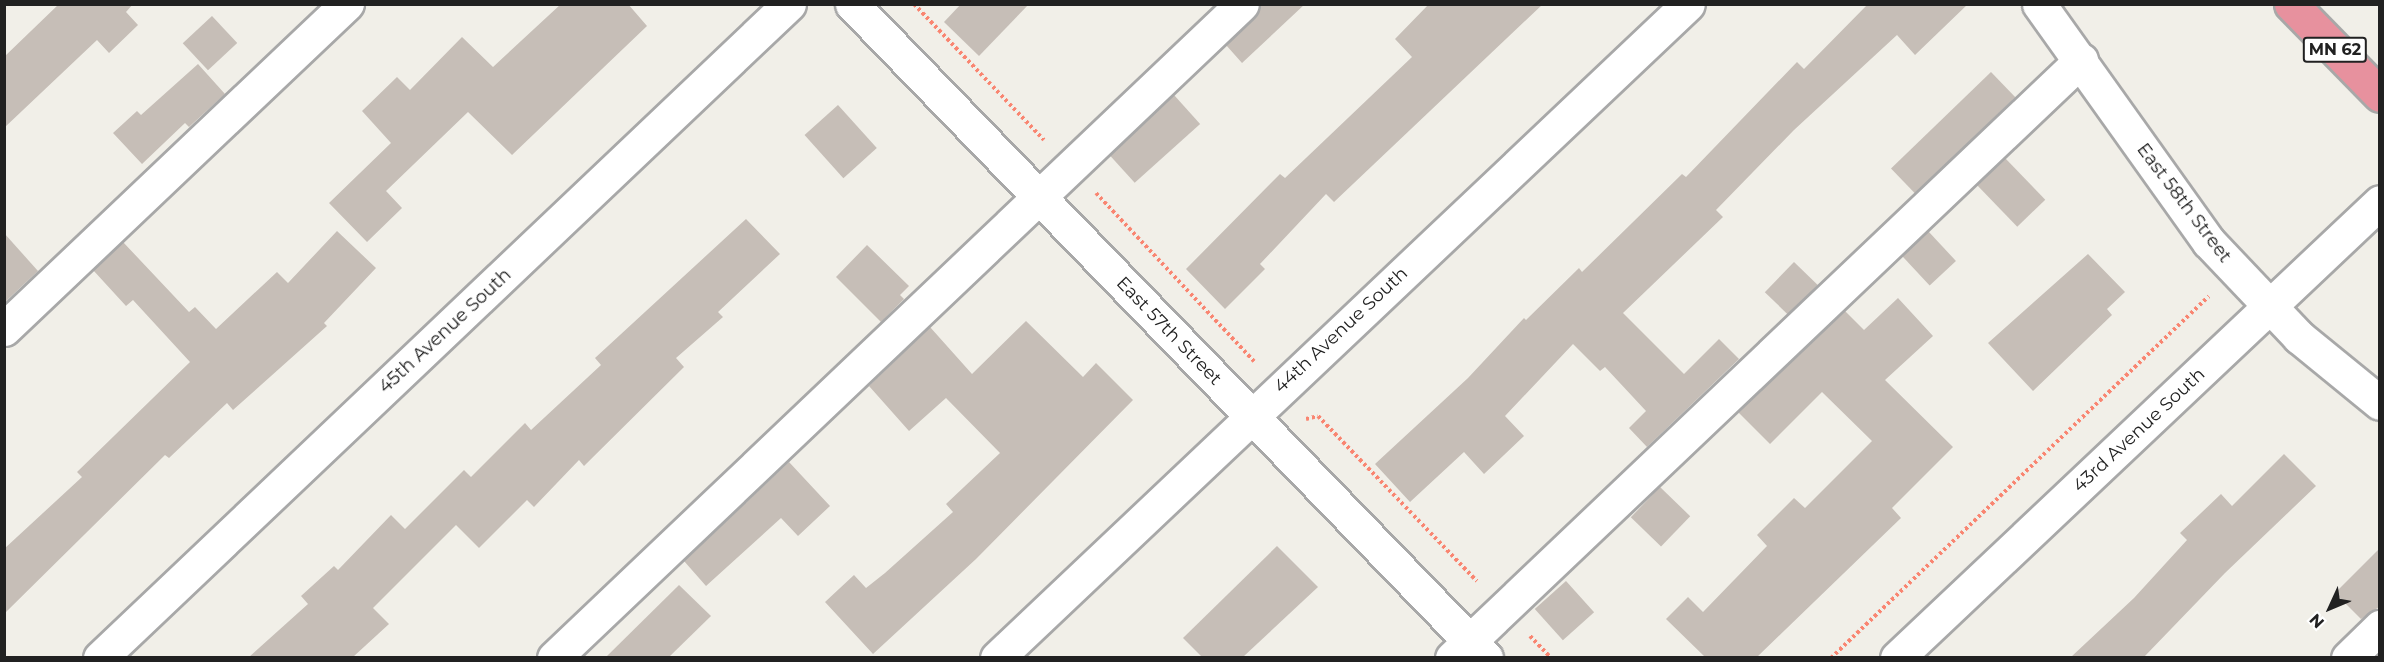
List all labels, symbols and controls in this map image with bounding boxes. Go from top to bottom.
road number: MN 62 [2302,37,2368,63]
street label: East 58th Street [2132,139,2236,267]
street label: 44th Avenue South [1270,263,1412,397]
street label: 45th Avenue South [374,264,516,398]
street label: East 57th Street [1112,272,1226,390]
street label: 43rd Avenue South [2069,363,2209,497]
north arrow [2300,578,2360,638]
text: N [2305,610,2328,632]

